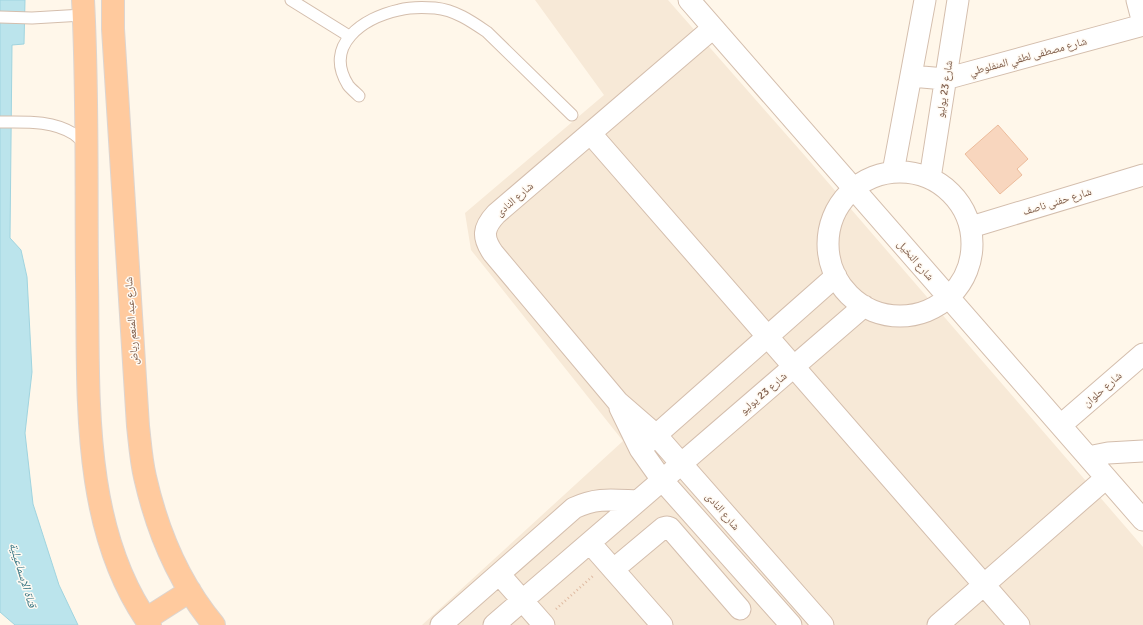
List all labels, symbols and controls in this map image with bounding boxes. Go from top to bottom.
street label: شارع مصطفى لطفي المنفلوطي [968,35,1089,80]
street label: شارع 23 يوليو [934,59,955,119]
street label: شارع النادى [493,180,536,219]
street label: شارع حفنى ناصف [1021,185,1093,218]
street label: شارع النخيل [895,237,937,283]
street label: شارع عبد المنعم رياض [122,277,142,365]
street label: شارع 23 يوليو [737,369,789,417]
street label: شارع حلوان [1080,369,1124,410]
street label: شارع النادى [703,490,742,533]
water label: قناة الإسماعيلية [6,541,40,611]

